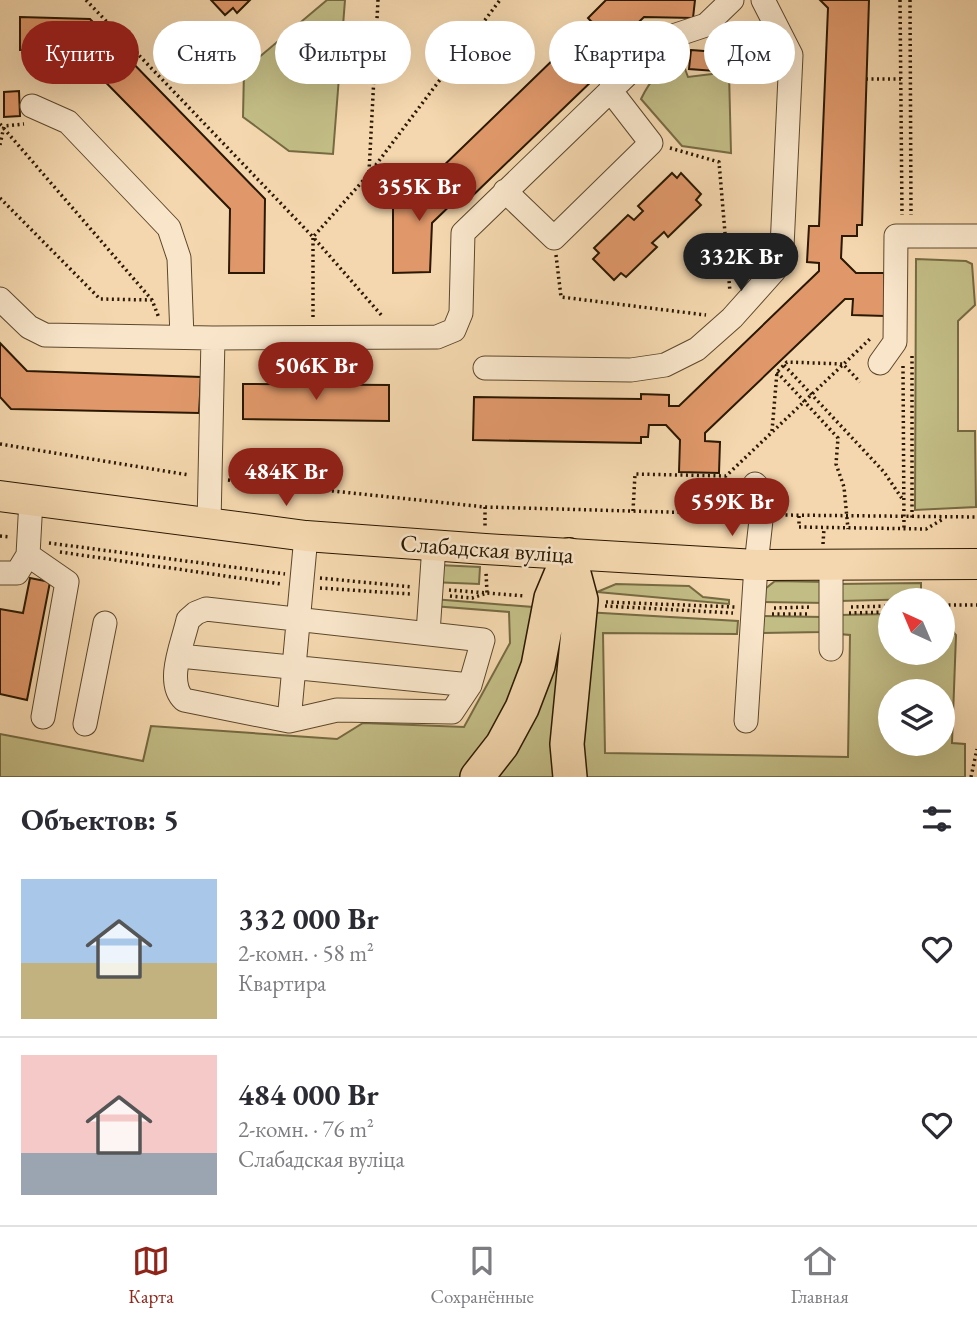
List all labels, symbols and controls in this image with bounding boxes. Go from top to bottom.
chip: Купить [21,21,139,84]
chip: Снять [153,21,261,84]
chip: Фильтры [275,21,411,84]
chip: Новое [425,21,535,84]
chip: Квартира [549,21,690,84]
chip: Дом [704,21,795,84]
pin: 355K Br [354,164,484,223]
text: 355K Br [377,171,461,201]
pin: 332K Br [676,233,806,293]
text: 332K Br [699,241,783,271]
pin: 506K Br [251,342,381,402]
text: 506K Br [274,350,358,380]
pin: 484K Br [221,448,351,508]
text: 484K Br [244,456,328,486]
pin: 559K Br [667,478,797,538]
text: 559K Br [690,486,774,516]
street label: Слабадская вуліца [399,527,575,570]
north arrow [878,588,956,665]
map controls [878,588,955,756]
button: layers [878,679,955,756]
text: Объектов: 5 [21,800,179,839]
icon: filters [918,800,956,838]
text: 332 000 Br [238,899,379,938]
icon: home [77,907,161,991]
icon: heart [918,930,956,968]
text: 2-комн. · 58 m² [238,938,374,968]
text: Квартира [238,968,326,998]
text: 484 000 Br [238,1075,379,1114]
icon: home [77,1083,161,1167]
icon: heart [918,1106,956,1144]
text: 2-комн. · 76 m² [238,1114,374,1144]
text: Слабадская вуліца [238,1144,405,1174]
tab: Карта [128,1242,174,1309]
tab: Сохранённые [430,1242,534,1309]
tab: Главная [791,1242,849,1309]

